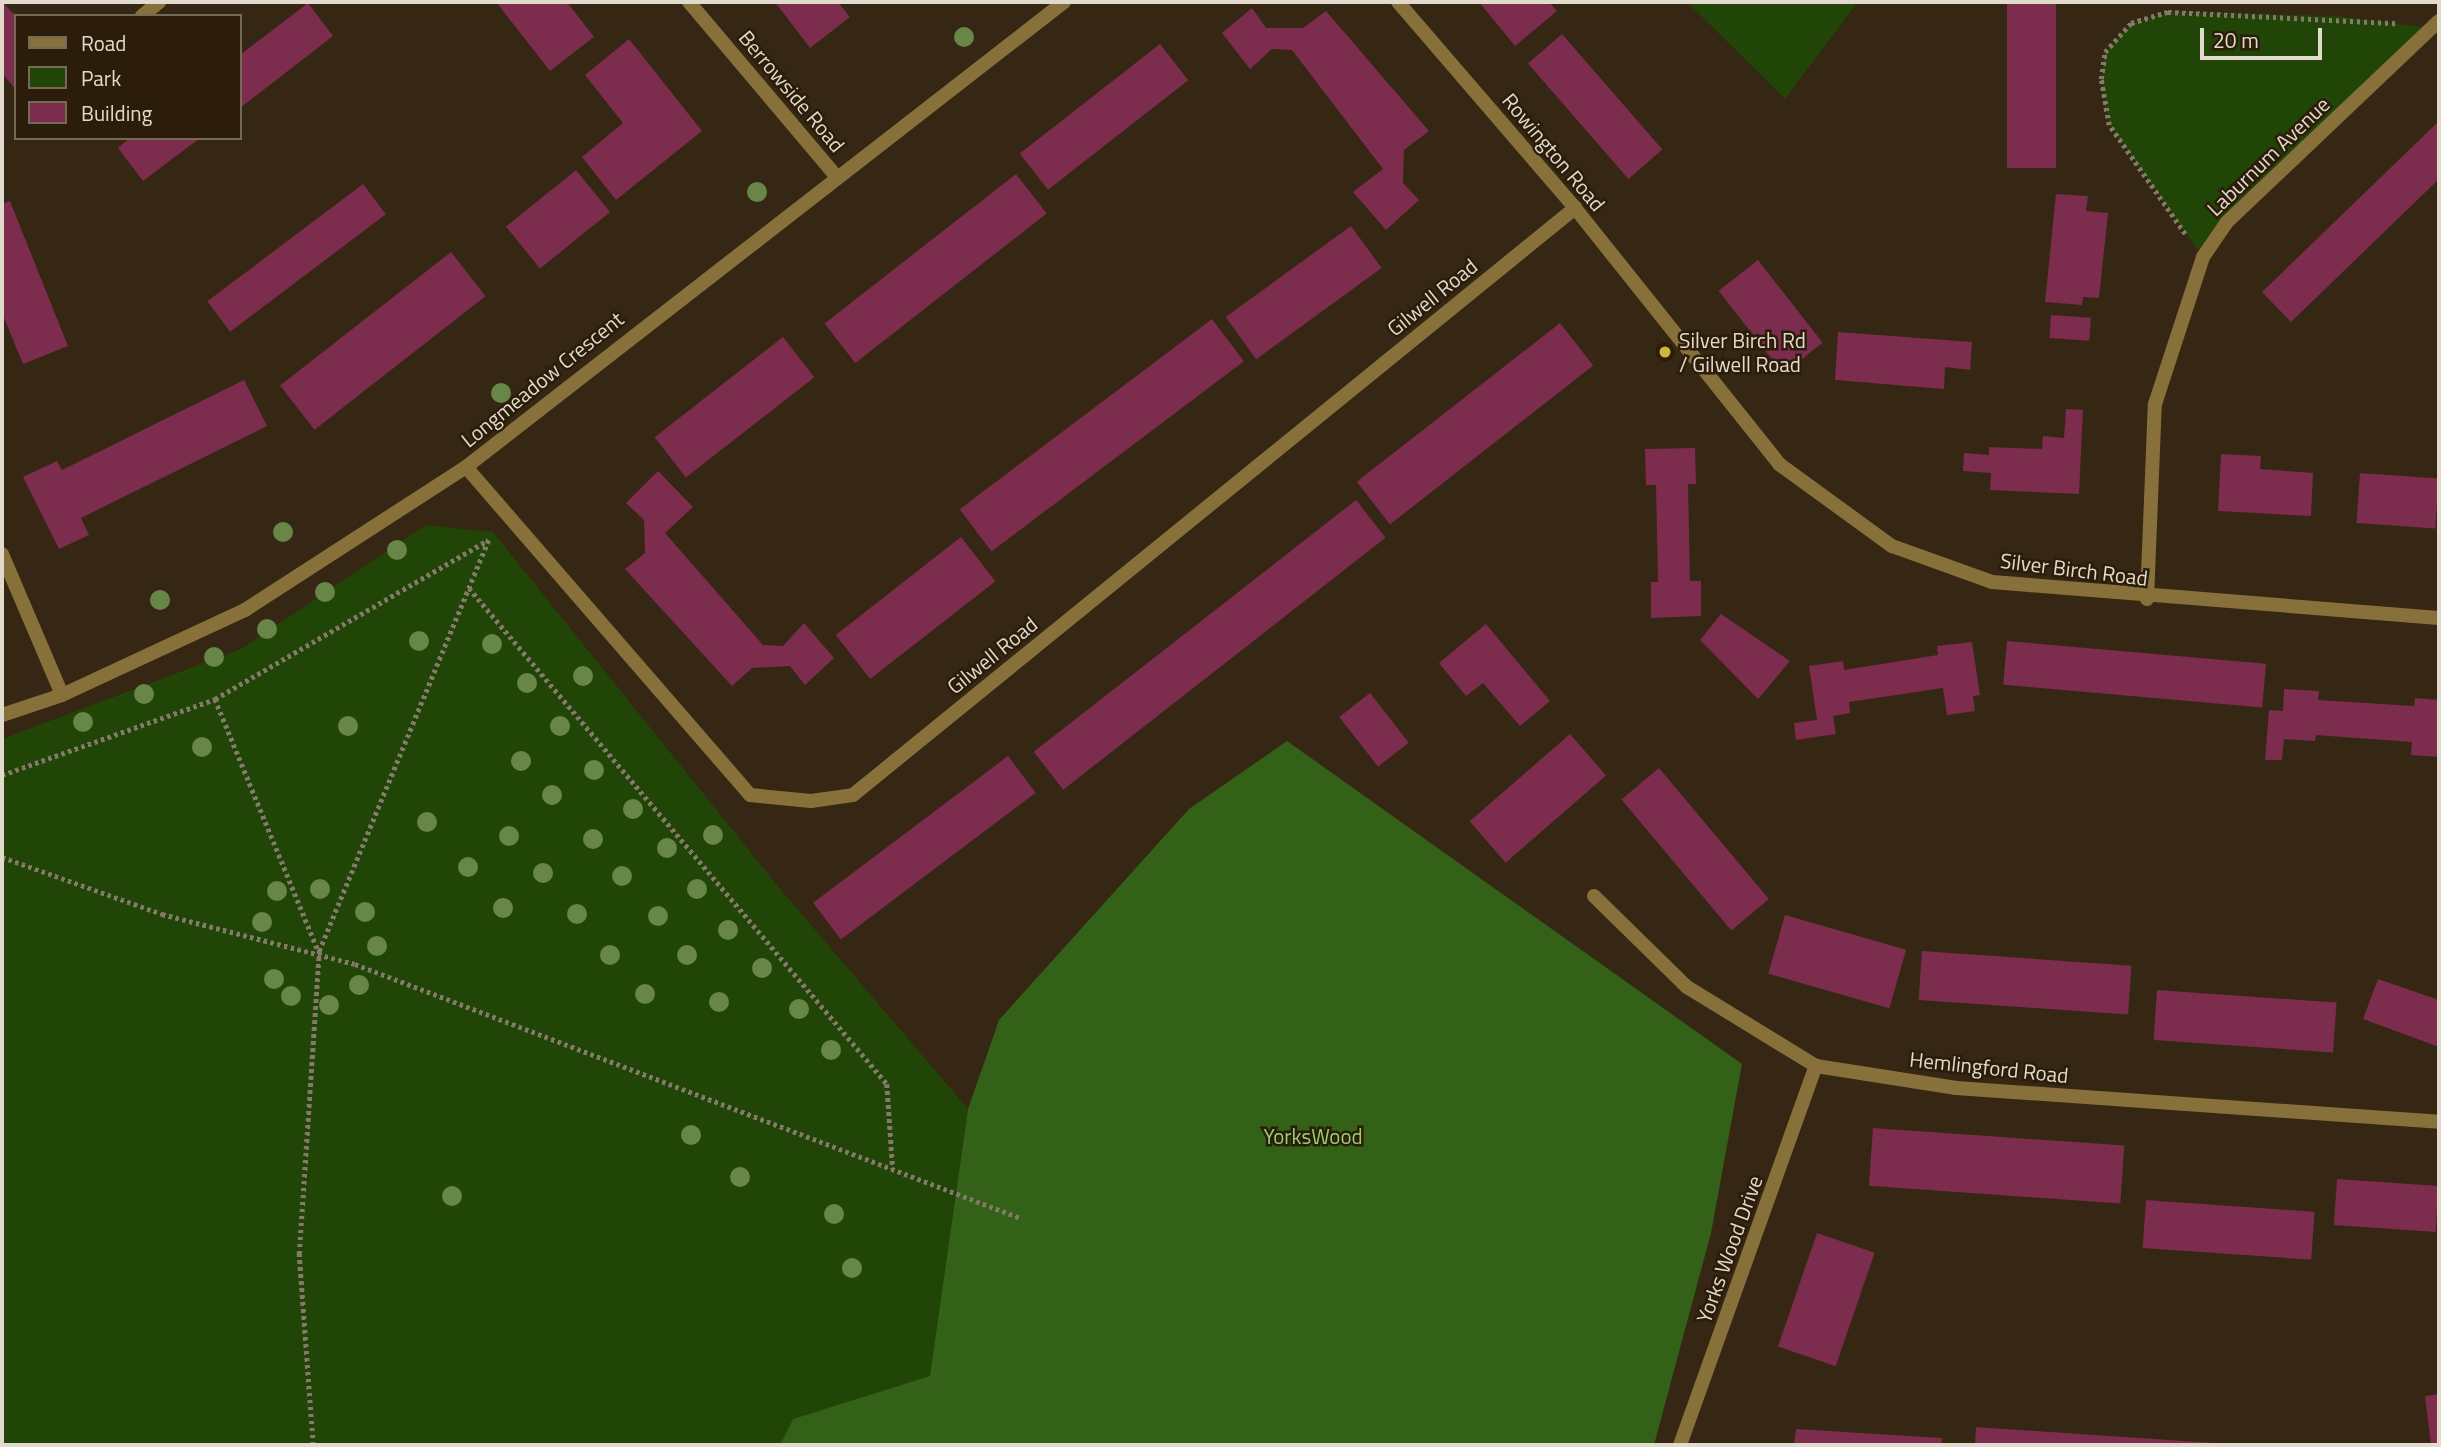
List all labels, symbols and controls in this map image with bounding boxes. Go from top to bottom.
legend [14,14,242,140]
scale bar [2203,14,2326,58]
text: 20 m [2213,24,2259,56]
street label: Berrowside Road [734,25,850,157]
text: Road [81,27,126,59]
text: Park [81,62,121,94]
street label: Rowington Road [1497,88,1611,216]
street label: Laburnum Avenue [2202,91,2334,221]
text: Building [81,97,152,129]
street label: Gilwell Road [1382,253,1482,341]
street label: Longmeadow Crescent [456,306,628,452]
place label: Silver Birch Rd / Gilwell Road [1679,327,1806,377]
marker: Silver Birch Rd / Gilwell Road [1657,344,1673,360]
street label: Silver Birch Road [1999,547,2149,591]
street label: Gilwell Road [942,611,1042,699]
street label: Hemlingford Road [1908,1046,2070,1088]
park label: YorksWood [1263,1123,1363,1149]
street label: Yorks Wood Drive [1691,1172,1767,1326]

